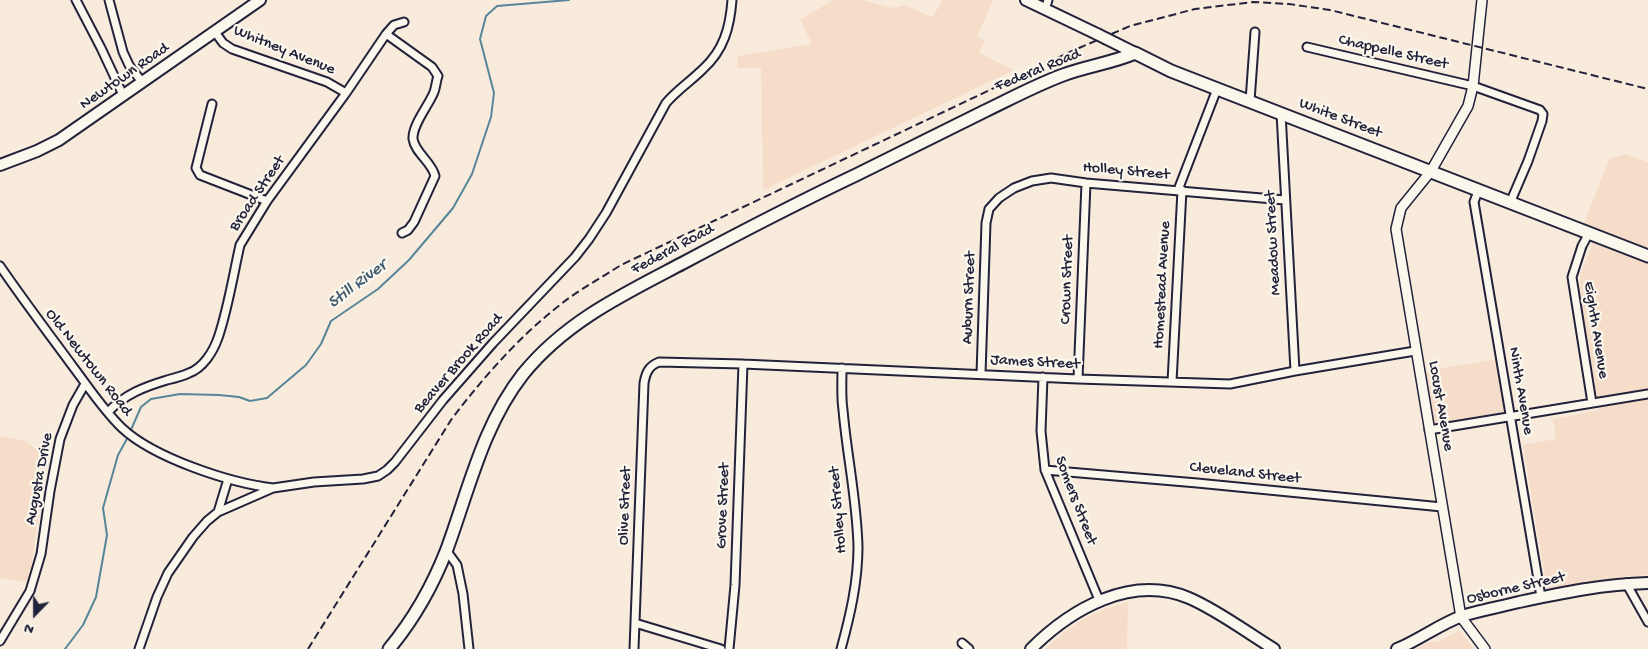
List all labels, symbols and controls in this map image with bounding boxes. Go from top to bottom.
street label: Whitney Avenue [230,22,338,80]
street label: Chappelle Street [1336,31,1450,75]
street label: Newtown Road [77,39,173,115]
street label: Federal Road [992,45,1084,97]
street label: White Street [1296,94,1384,144]
street label: Broad Street [226,153,290,235]
street label: Holley Street [1082,159,1170,185]
street label: Meadow Street [1262,190,1286,296]
street label: Federal Road [628,220,718,280]
street label: Homestead Avenue [1150,221,1176,349]
street label: Crown Street [1057,235,1079,325]
street label: Auburn Street [959,251,981,345]
water label: Still River [324,256,392,314]
street label: Eighth Avenue [1578,280,1612,380]
street label: Old Newtown Road [40,305,136,421]
street label: Beaver Brook Road [410,310,508,418]
street label: Ninth Avenue [1503,346,1537,436]
street label: James Street [990,351,1080,375]
street label: Locust Avenue [1423,359,1457,453]
street label: Augusta Drive [22,431,58,527]
street label: Somers Street [1049,454,1101,548]
street label: Cleveland Street [1189,459,1301,489]
street label: Grove Street [713,463,735,549]
street label: Olive Street [615,466,637,546]
street label: Holley Street [826,466,852,554]
street label: Osborne Street [1465,568,1567,610]
north arrow [10,589,60,639]
text: N [22,619,37,638]

